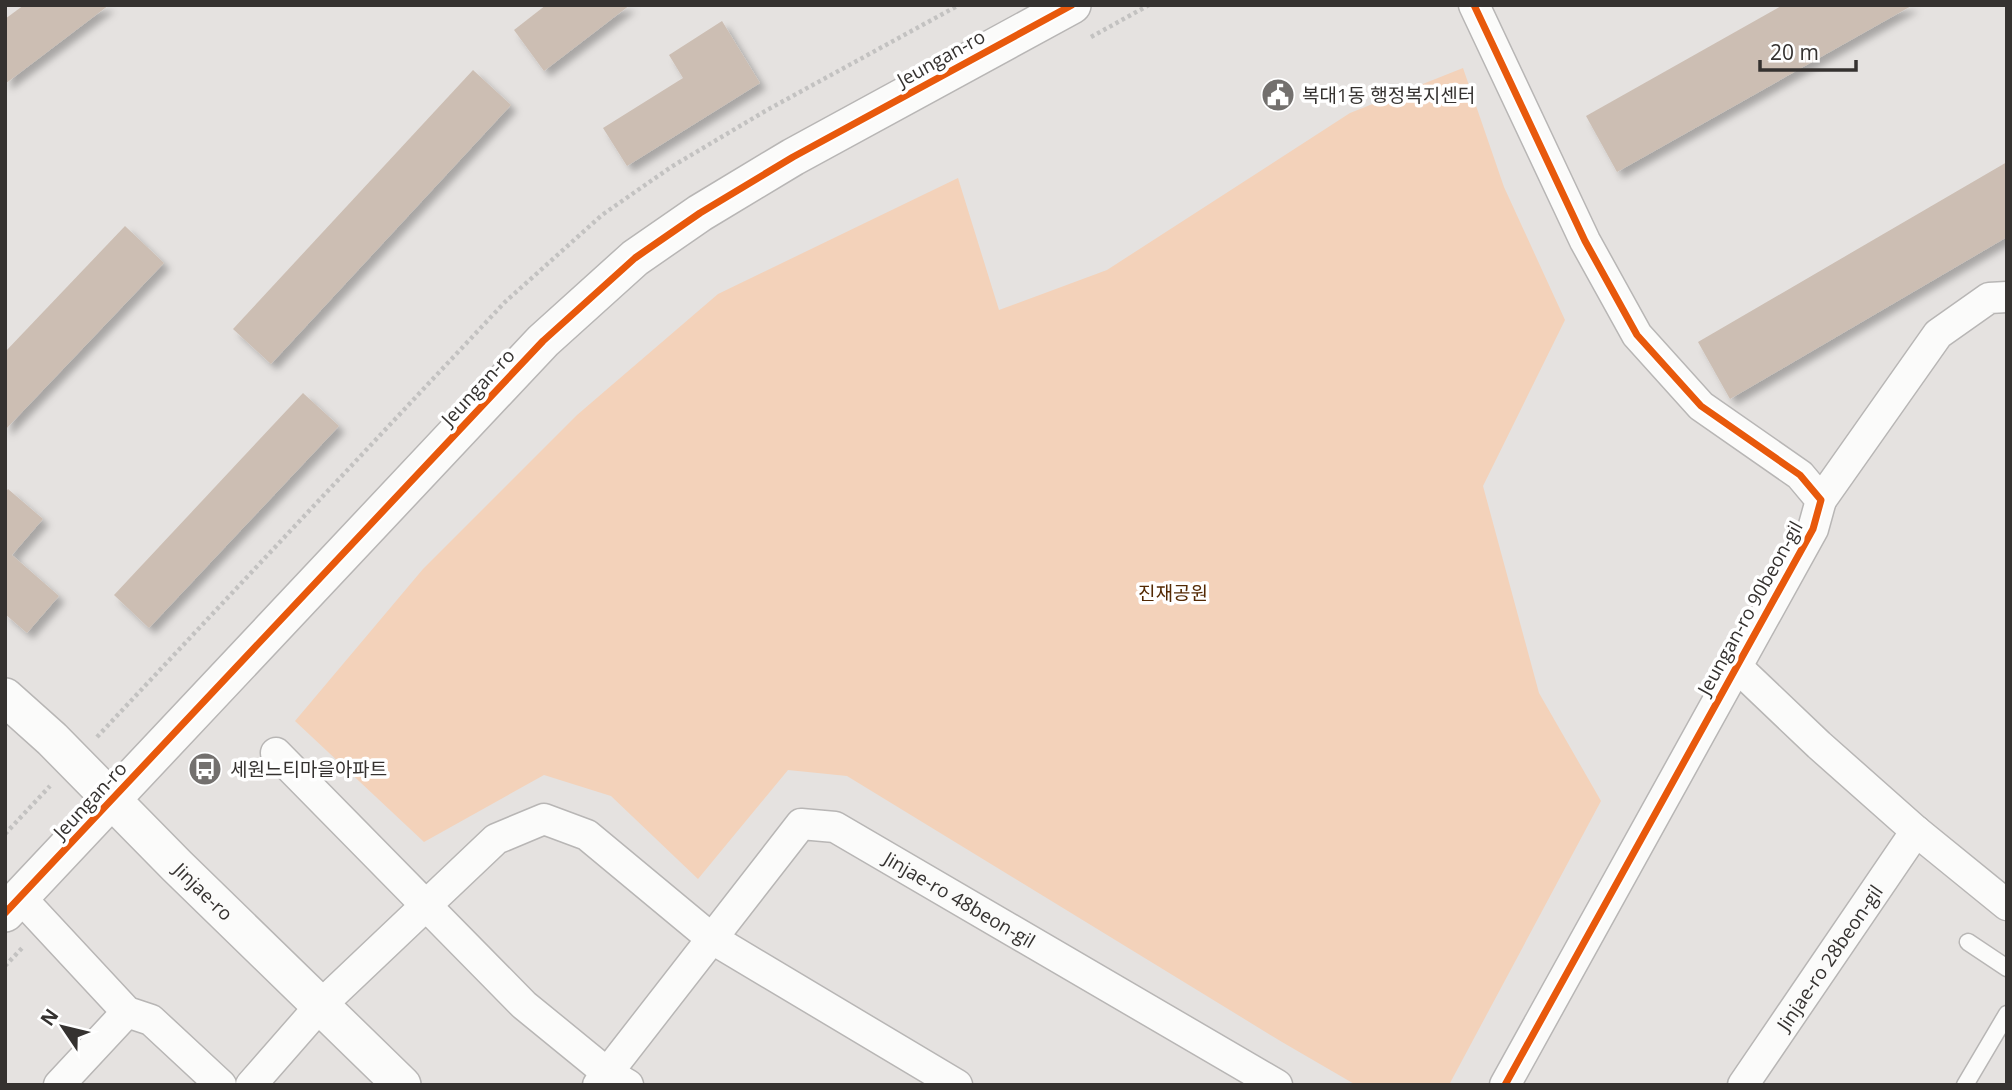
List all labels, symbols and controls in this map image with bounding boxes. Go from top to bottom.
street label: Jeungan-ro [891,23,990,94]
scale bar [1760,28,1856,72]
text: 20 m [1770,38,1819,66]
public building icon: 복대1동 행정복지센터 [1259,76,1297,114]
place label: 복대1동 행정복지센터 [1302,82,1475,108]
street label: Jeungan-ro [434,343,521,433]
street label: Jeungan-ro 90beon-gil [1690,516,1809,701]
park label: 진재공원 [1138,580,1208,606]
bus stop icon: 세원느티마을아파트 [186,750,224,788]
street label: Jeungan-ro [46,756,133,846]
place label: 세원느티마을아파트 [230,756,387,782]
street label: Jinjae-ro 48beon-gil [877,844,1040,954]
street label: Jinjae-ro [167,856,239,926]
street label: Jinjae-ro 28beon-gil [1770,880,1889,1037]
north arrow [28,992,98,1062]
text: N [34,1003,64,1031]

